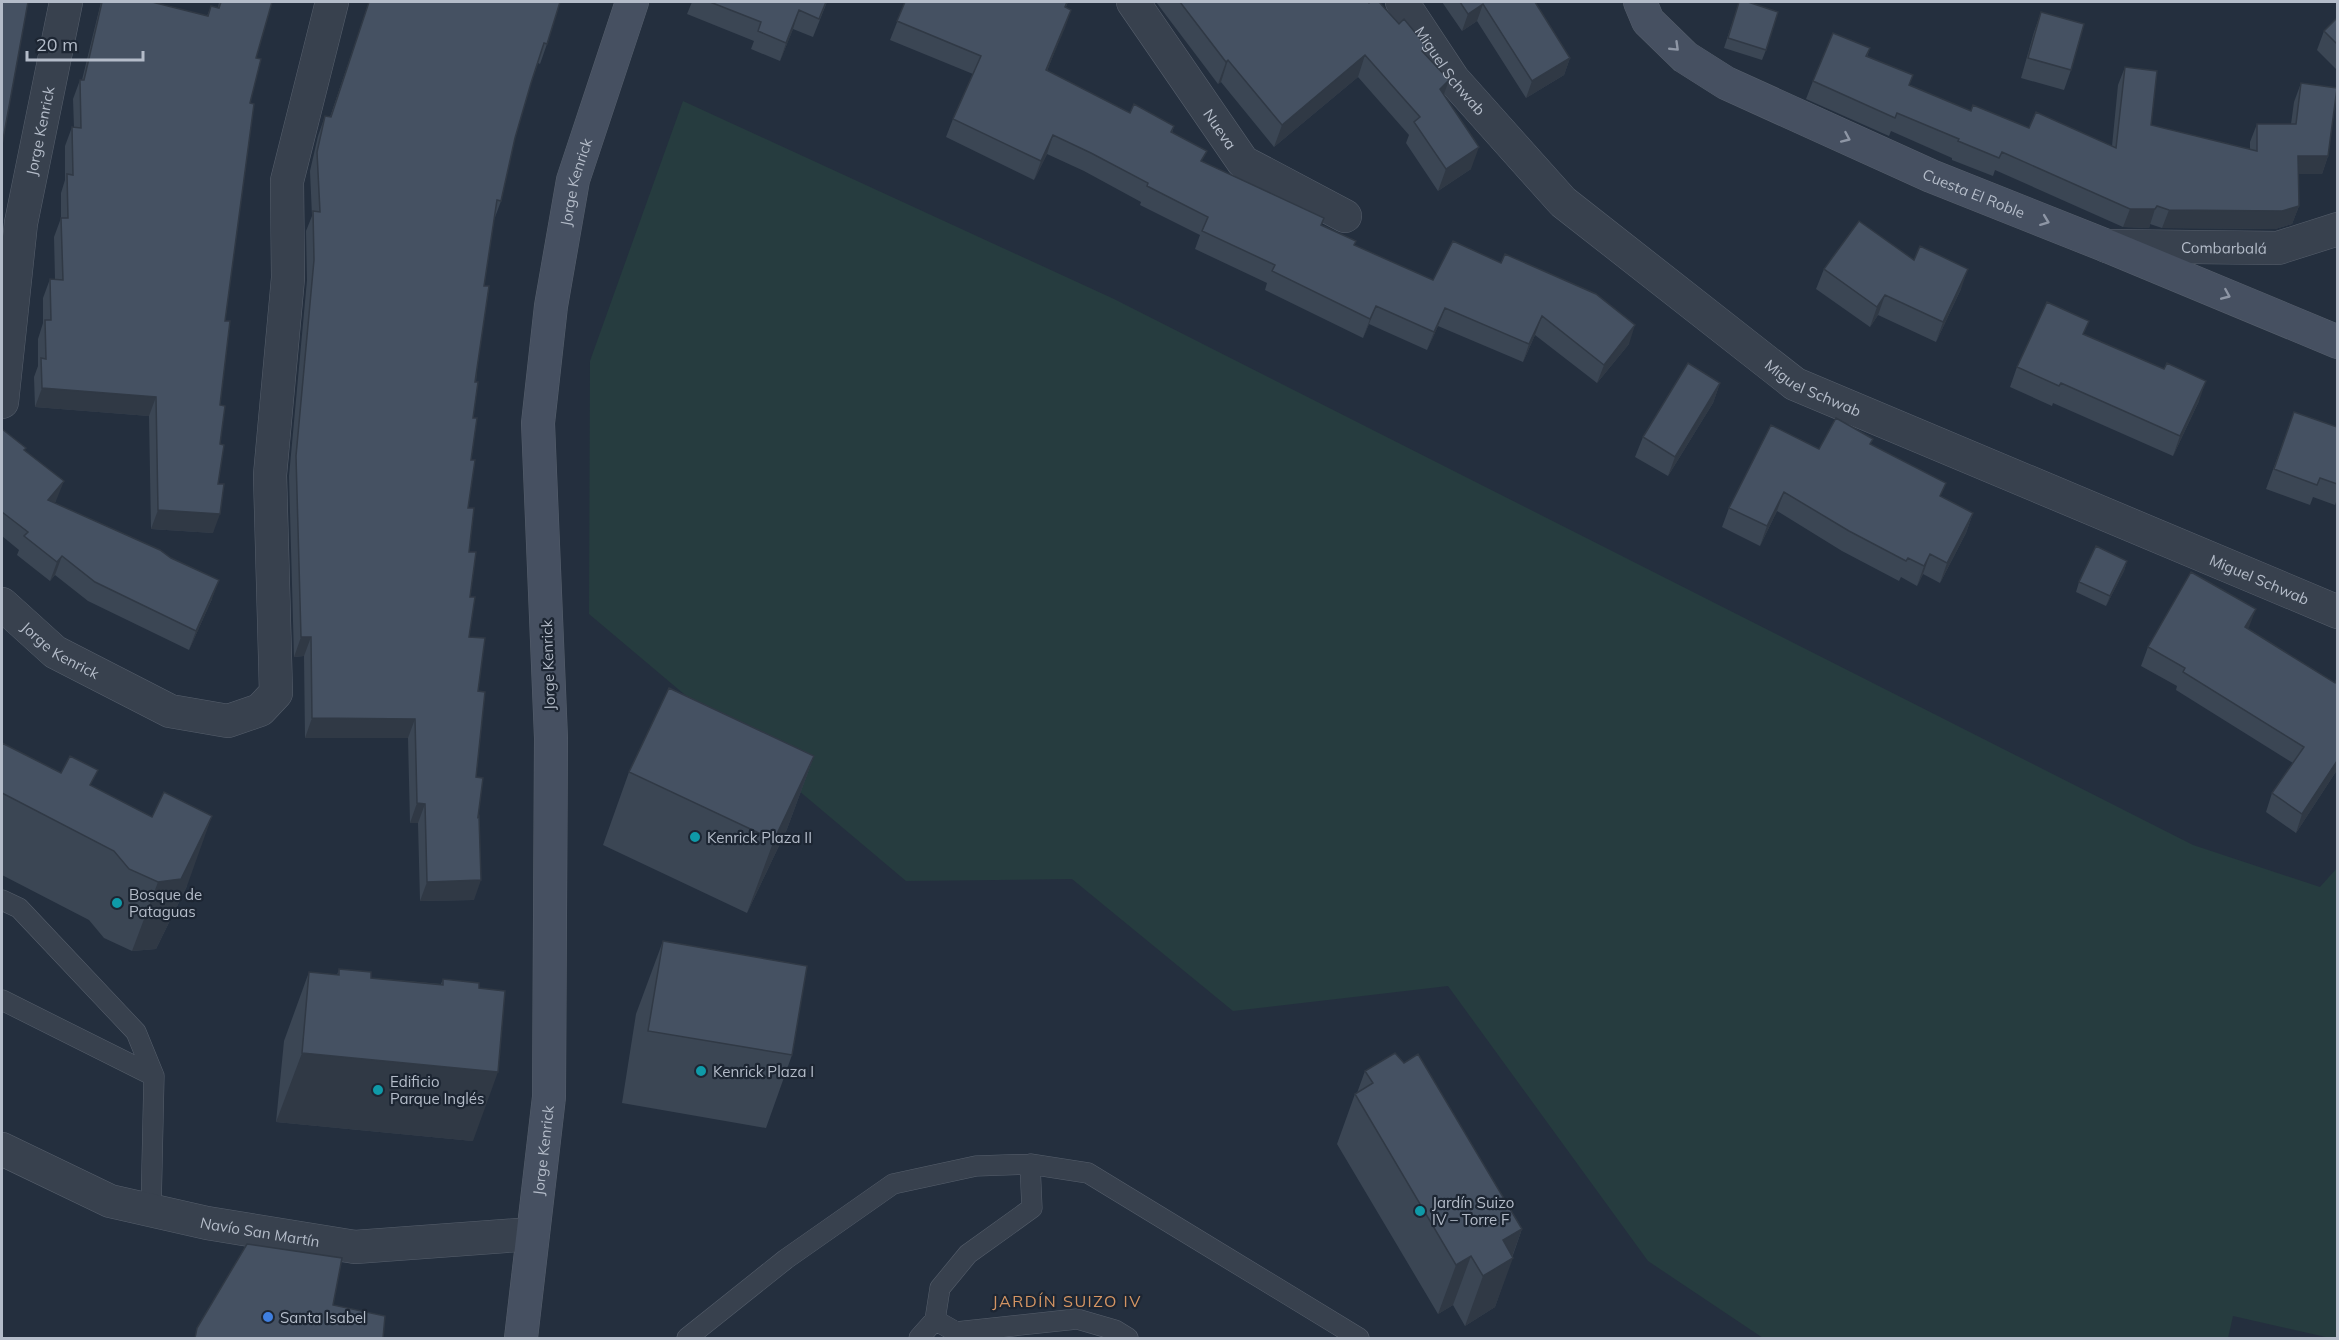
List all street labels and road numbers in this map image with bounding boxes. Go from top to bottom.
street label: Miguel Schwab [1411,22,1490,119]
street label: Jorge Kenrick [21,84,58,177]
street label: Nueva [1200,105,1241,153]
street label: Jorge Kenrick [556,135,596,228]
street label: Cuesta El Roble [1920,164,2028,222]
street label: Combarbalá [2181,237,2267,257]
street label: Miguel Schwab [1761,355,1864,420]
street label: Miguel Schwab [2207,550,2312,608]
street label: Jorge Kenrick [18,617,103,683]
street label: Jorge Kenrick [537,619,559,711]
street label: Jorge Kenrick [528,1104,558,1196]
street label: Navío San Martín [198,1212,321,1251]

